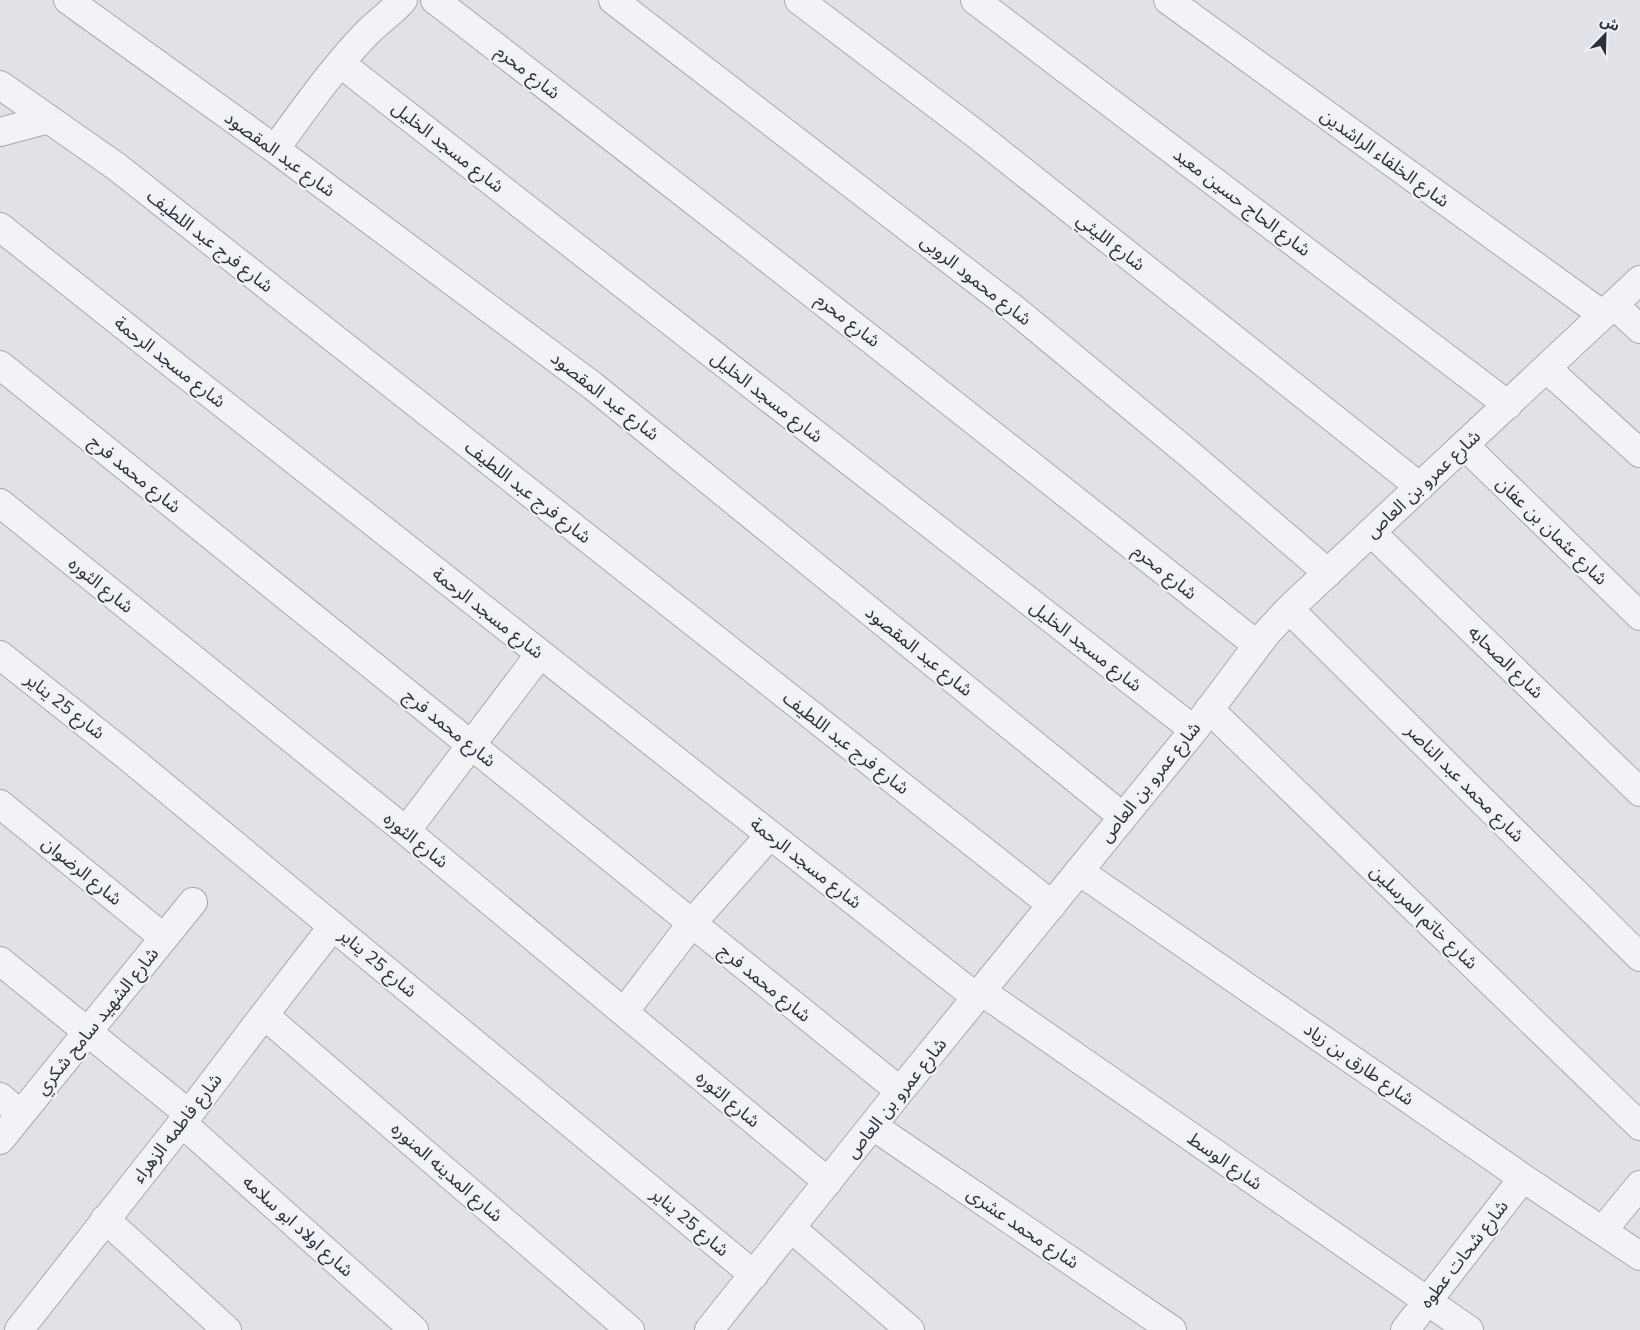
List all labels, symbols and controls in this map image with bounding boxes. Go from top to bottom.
north arrow [1580,10,1630,60]
text: ش [1597,11,1622,36]
street label: شارع محرم [490,39,565,106]
street label: شارع مسجد الخليل [386,96,509,200]
street label: شارع الخلفاء الراشدين [1315,103,1454,215]
street label: شارع عبد المقصود [219,106,340,204]
street label: شارع الحاج حسين معبد [1167,142,1316,263]
street label: شارع فرج عبد اللطيف [141,184,278,299]
street label: شارع الليثي [1071,208,1150,278]
street label: شارع محمود الروبى [914,229,1037,333]
street label: شارع محرم [810,287,885,354]
street label: شارع مسجد الرحمة [108,311,231,415]
street label: شارع عبد المقصود [545,346,664,448]
street label: شارع مسجد الخليل [705,346,828,450]
street label: شارع عمرو بن العاص [1360,425,1487,545]
street label: شارع محمد فرج [83,429,186,520]
street label: شارع فرج عبد اللطيف [459,435,596,550]
street label: شارع عثمان بن عفان [1490,472,1613,592]
street label: شارع محرم [1127,539,1202,607]
street label: شارع الثوره [62,551,138,620]
street label: شارع مسجد الرحمة [426,562,549,666]
street label: شارع مسجد الخليل [1024,595,1147,699]
street label: شارع عبد المقصود [859,600,978,703]
street label: شارع الصحابه [1462,620,1549,705]
street label: شارع 25 يناير [18,667,110,746]
street label: شارع محمد فرج [398,683,501,774]
street label: شارع فرج عبد اللطيف [777,686,914,801]
street label: شارع عمرو بن العاص [1094,717,1208,849]
street label: شارع محمد عبد الناصر [1398,718,1529,849]
street label: شارع الثوره [377,806,453,875]
street label: شارع مسجد الرحمة [744,812,867,916]
street label: شارع الرضوان [36,831,127,912]
street label: شارع خاتم المرسلين [1364,859,1483,976]
street label: شارع 25 يناير [332,923,422,1004]
street label: شارع محمد فرج [713,938,816,1029]
street label: شارع الشهيد سامح شكري [30,942,166,1101]
street label: شارع طارق بن زياد [1298,1017,1419,1113]
street label: شارع عمرو بن العاص [840,1033,954,1165]
street label: شارع الثوره [689,1065,765,1134]
street label: شارع فاطمه الزهراء [127,1068,229,1189]
street label: شارع المدينه المنوره [385,1117,508,1229]
street label: شارع الوسط [1182,1126,1267,1197]
street label: شارع اولاد ابو سلامه [236,1170,358,1284]
street label: شارع 25 يناير [644,1182,734,1263]
street label: شارع محمد عشرى [961,1182,1084,1276]
street label: شارع شحات عطوه [1414,1195,1515,1314]

